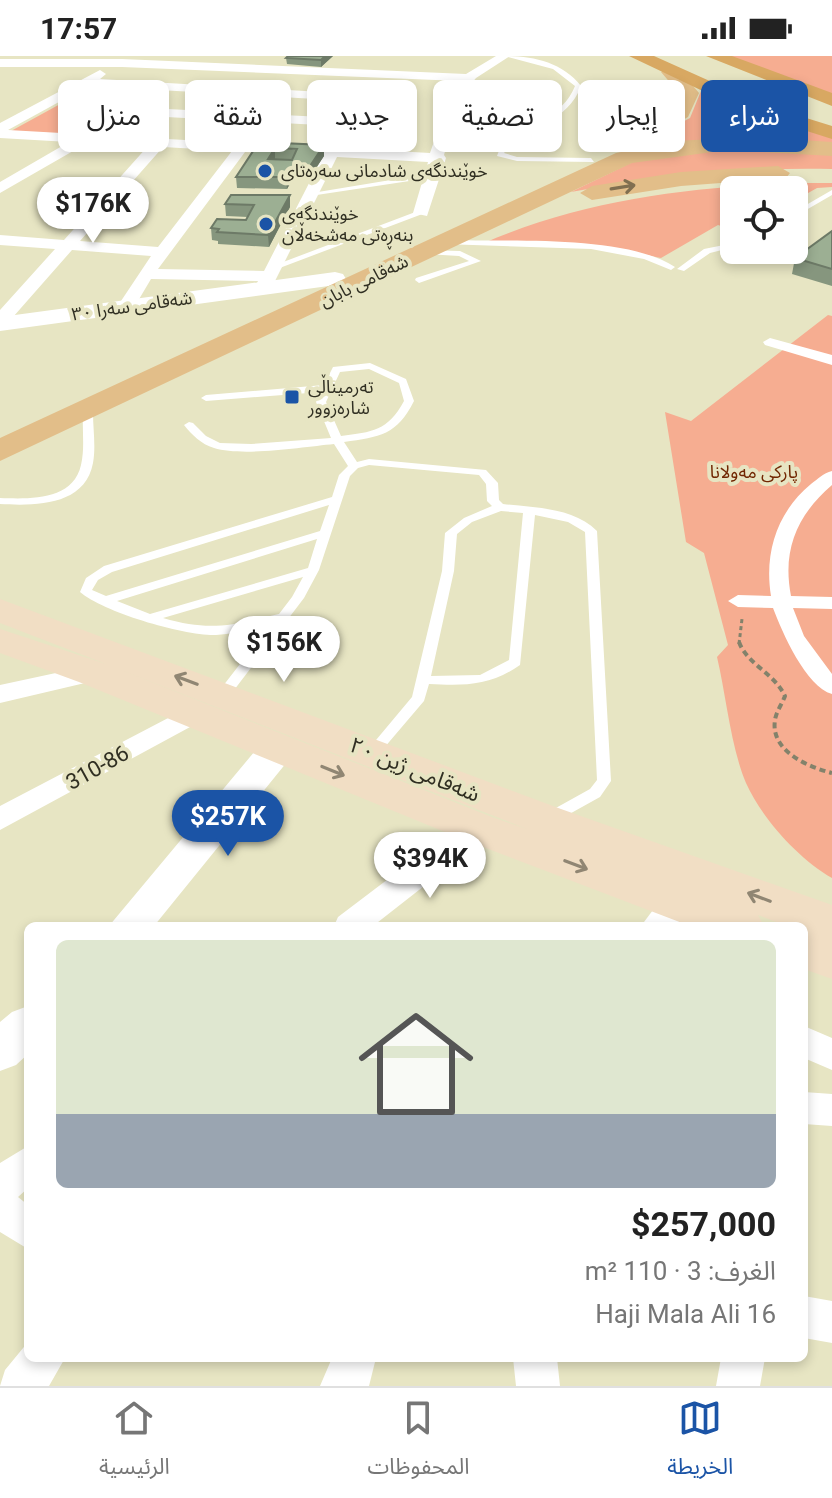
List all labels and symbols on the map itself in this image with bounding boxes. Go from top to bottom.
place label: خوێندنگەی شادمانی سەرەتای [281,160,488,182]
marker: خوێندنگەی شادمانی سەرەتای [256,162,274,180]
pin: $176K [37,177,149,245]
one-way arrow [610,179,635,194]
place label: خوێندنگەی بنەڕەتی مەشخەڵان [282,203,413,250]
marker: خوێندنگەی بنەڕەتی مەشخەڵان [257,215,275,233]
street label: شەقامی بابان [316,250,412,312]
street label: شەقامی سەرا ٣٠ [70,287,194,325]
place label: تەرمیناڵی شارەزوور [307,374,374,419]
marker: تەرمیناڵی شارەزوور [283,388,301,406]
park label: پارکی مەولانا [710,461,798,483]
pin: $156K [228,616,340,684]
one-way arrow [174,672,199,686]
street label: شەقامی ژین ٢٠ [346,732,483,808]
street label: 310-86 [61,740,133,795]
one-way arrow [320,764,345,779]
pin: $257K [172,790,284,858]
pin: $394K [374,832,486,900]
one-way arrow [563,859,587,873]
one-way arrow [747,889,772,903]

